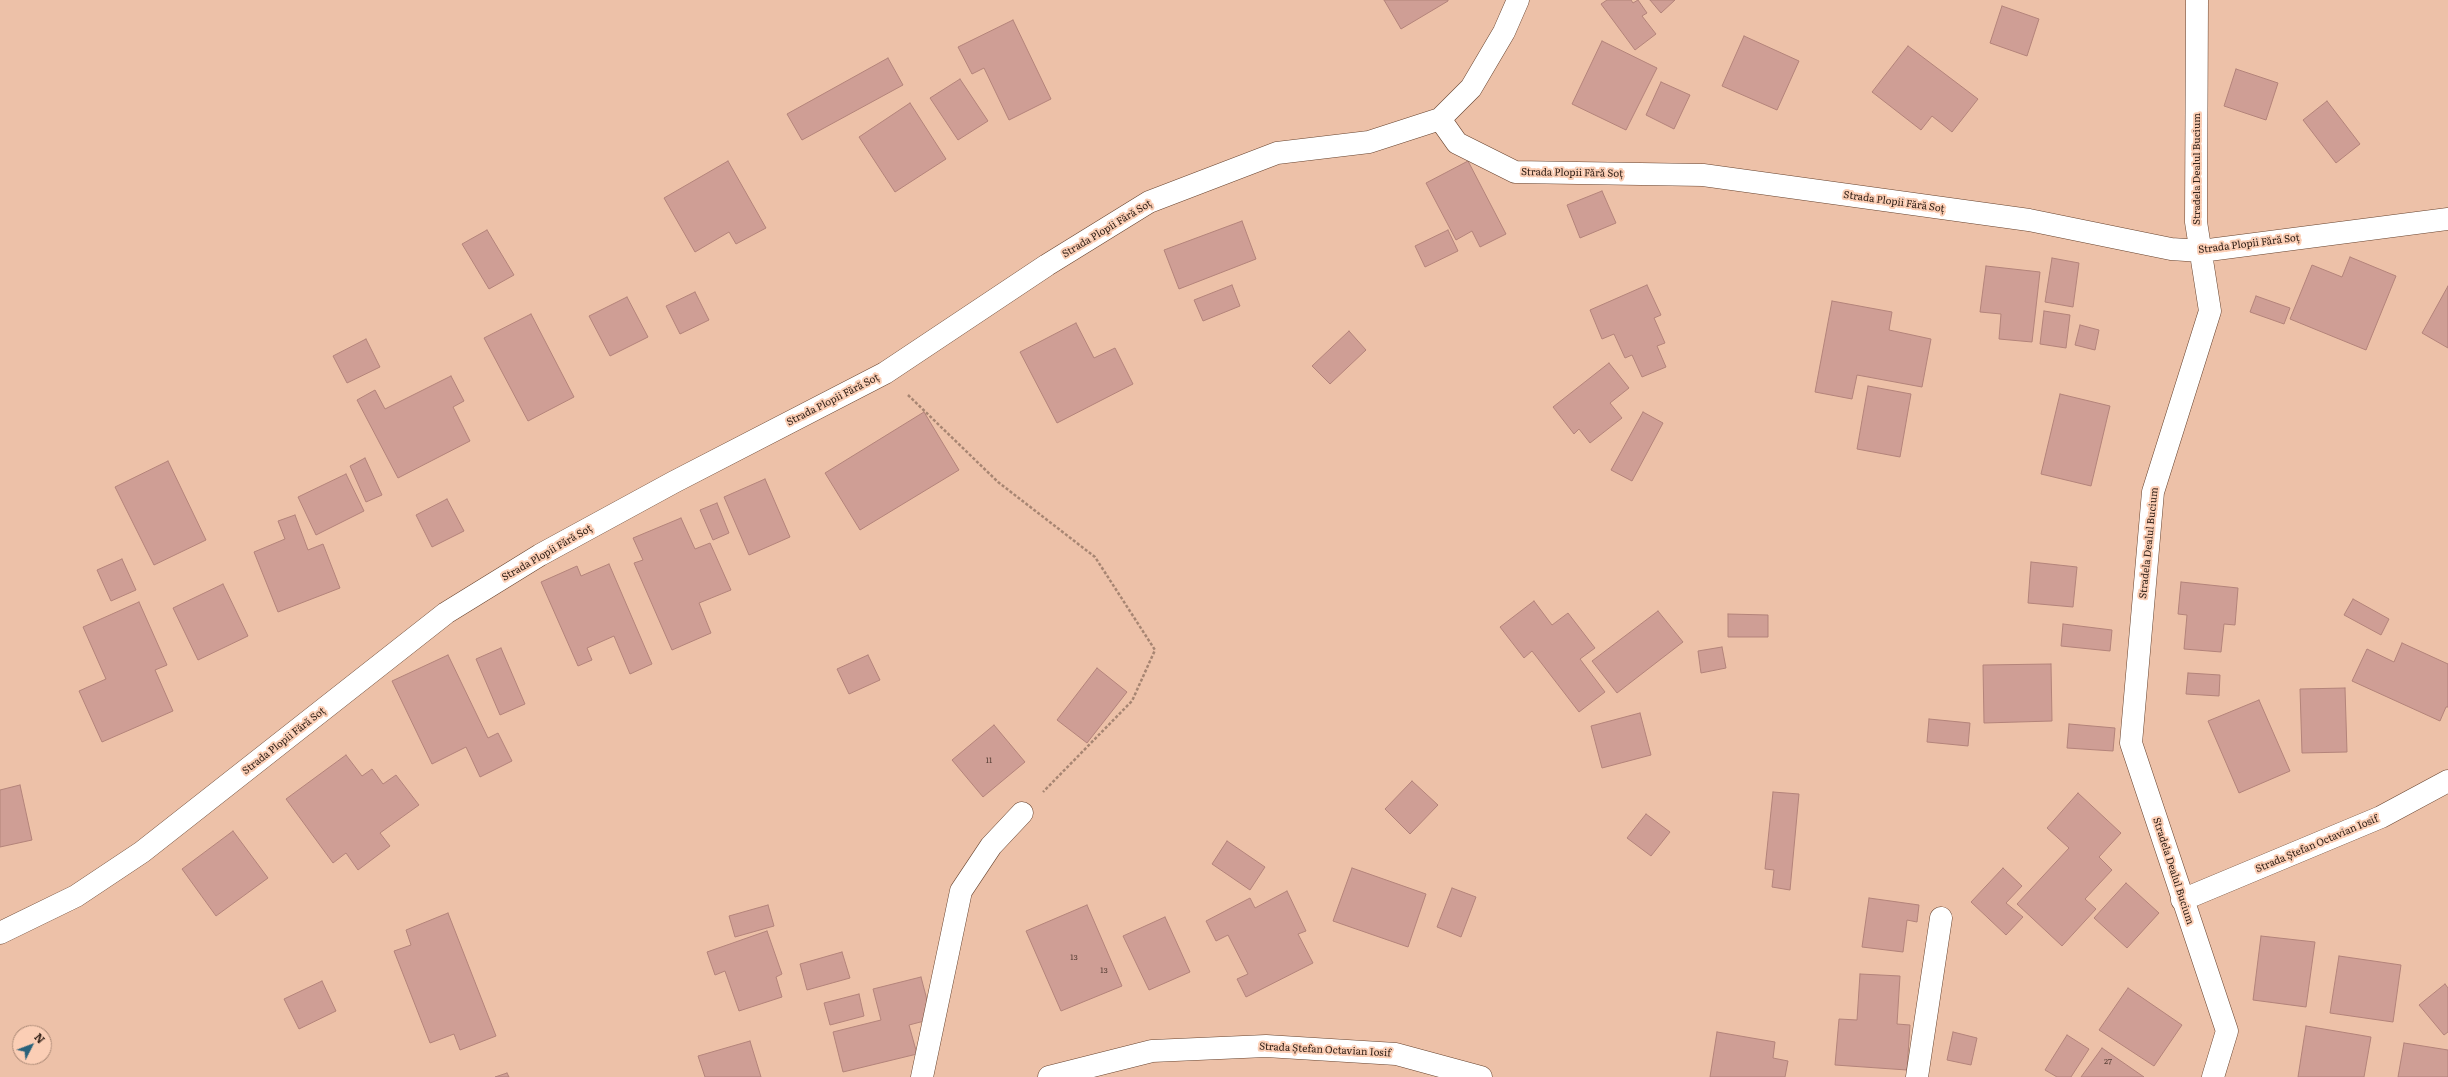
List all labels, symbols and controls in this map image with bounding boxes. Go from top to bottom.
street label: Stradela Dealul Bucium [2191,113,2203,225]
street label: Strada Plopii Fără Soț [1521,166,1623,180]
street label: Strada Plopii Fără Soț [1843,189,1945,215]
street label: Strada Plopii Fără Soț [1060,198,1154,260]
street label: Strada Plopii Fără Soț [2198,232,2300,256]
street label: Strada Plopii Fără Soț [785,371,881,429]
street label: Stradela Dealul Bucium [2137,487,2161,599]
street label: Strada Plopii Fără Soț [500,522,594,584]
street label: Strada Plopii Fără Soț [240,705,328,777]
house number: 11 [986,756,992,766]
street label: Strada Ștefan Octavian Iosif [2254,813,2380,875]
street label: Stradela Dealul Bucium [2150,816,2196,926]
house number: 13 [1070,953,1078,963]
house number: 13 [1100,966,1108,976]
north arrow [12,1025,52,1065]
text: N [31,1029,49,1046]
street label: Strada Ștefan Octavian Iosif [1259,1041,1391,1059]
house number: 27 [2104,1057,2112,1067]

